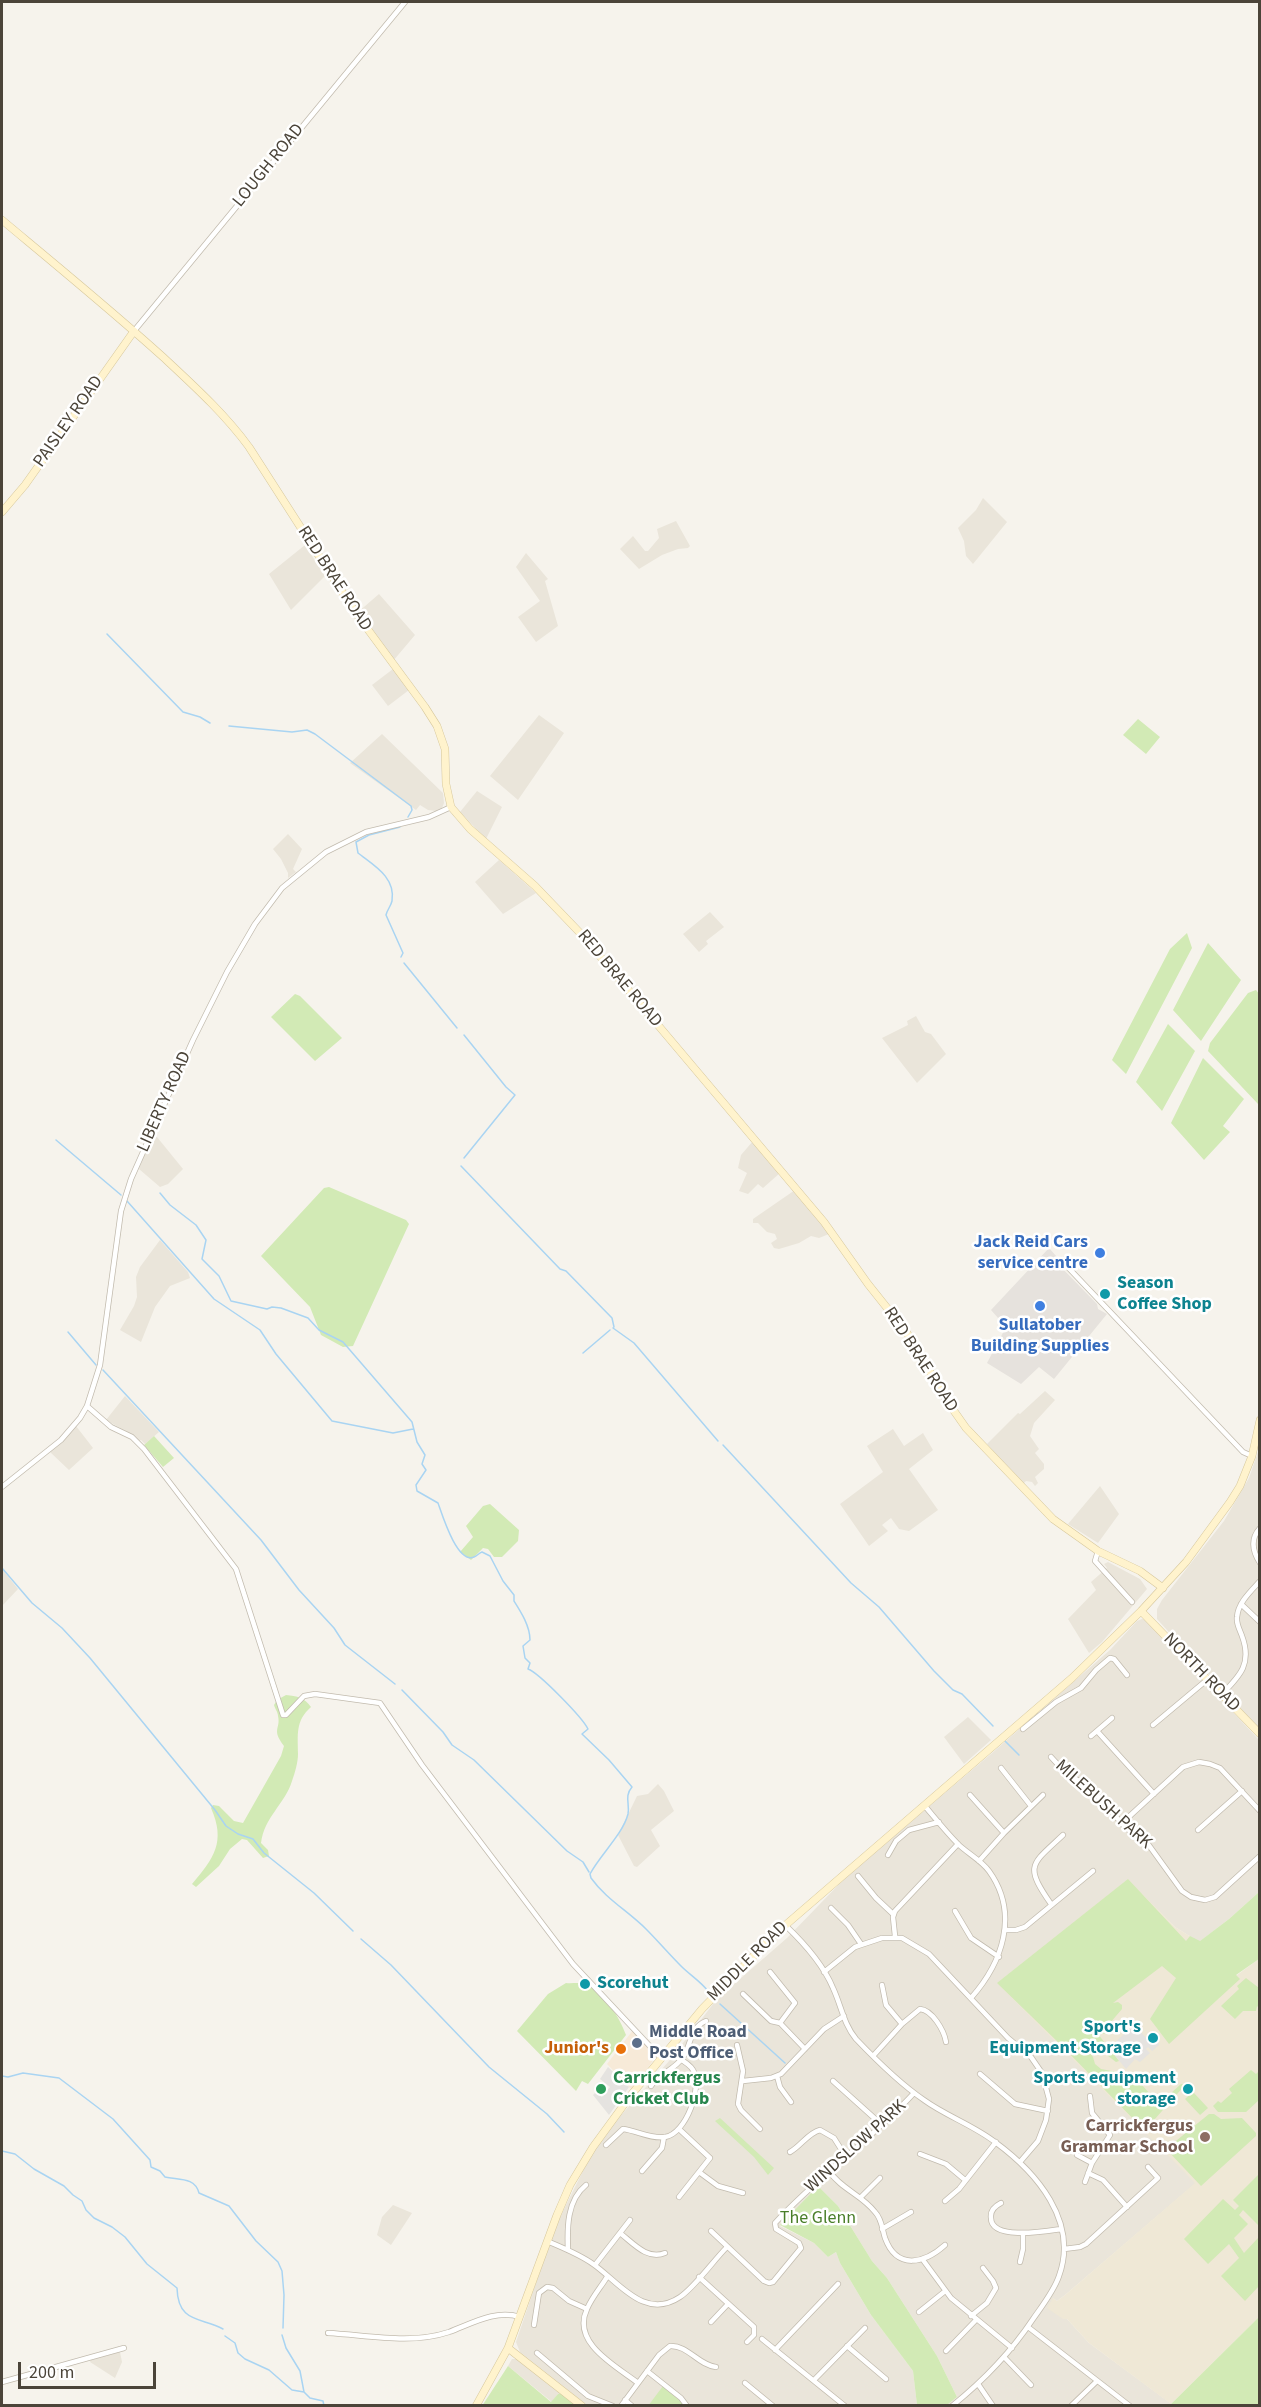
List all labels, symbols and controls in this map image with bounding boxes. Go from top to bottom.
street label: LOUGH ROAD [229,120,309,212]
street label: PAISLEY ROAD [30,372,108,472]
street label: RED BRAE ROAD [292,522,376,636]
street label: RED BRAE ROAD [572,926,666,1032]
street label: LIBERTY ROAD [133,1048,197,1156]
place label: Jack Reid Cars service centre [973,1232,1088,1274]
marker: Jack Reid Cars service centre [1093,1246,1107,1260]
place label: Season Coffee Shop [1117,1273,1212,1316]
marker: Season Coffee Shop [1098,1287,1112,1301]
marker: Sullatober Building Supplies [1033,1299,1047,1313]
street label: RED BRAE ROAD [878,1303,962,1417]
place label: Sullatober Building Supplies [971,1315,1109,1358]
street label: NORTH ROAD [1158,1629,1244,1717]
street label: MILEBUSH PARK [1050,1756,1156,1854]
street label: MIDDLE ROAD [703,1917,793,2007]
place label: Scorehut [597,1973,669,1995]
marker: Scorehut [578,1977,592,1991]
place label: Sport's Equipment Storage [989,2017,1141,2060]
place label: Middle Road Post Office [649,2022,747,2064]
marker: Sport's Equipment Storage [1146,2031,1160,2045]
marker: Middle Road Post Office [630,2036,644,2050]
place label: Junior's [544,2038,609,2060]
marker: Junior's [614,2042,628,2056]
place label: Carrickfergus Cricket Club [613,2068,721,2110]
place label: Sports equipment storage [1033,2068,1176,2110]
marker: Carrickfergus Cricket Club [594,2082,608,2096]
marker: Sports equipment storage [1181,2082,1195,2096]
street label: WINDSLOW PARK [801,2096,911,2198]
place label: Carrickfergus Grammar School [1060,2116,1193,2158]
marker: Carrickfergus Grammar School [1198,2130,1212,2144]
park label: The Glenn [780,2208,856,2230]
scale bar [21,2350,159,2388]
text: 200 m [29,2360,74,2385]

